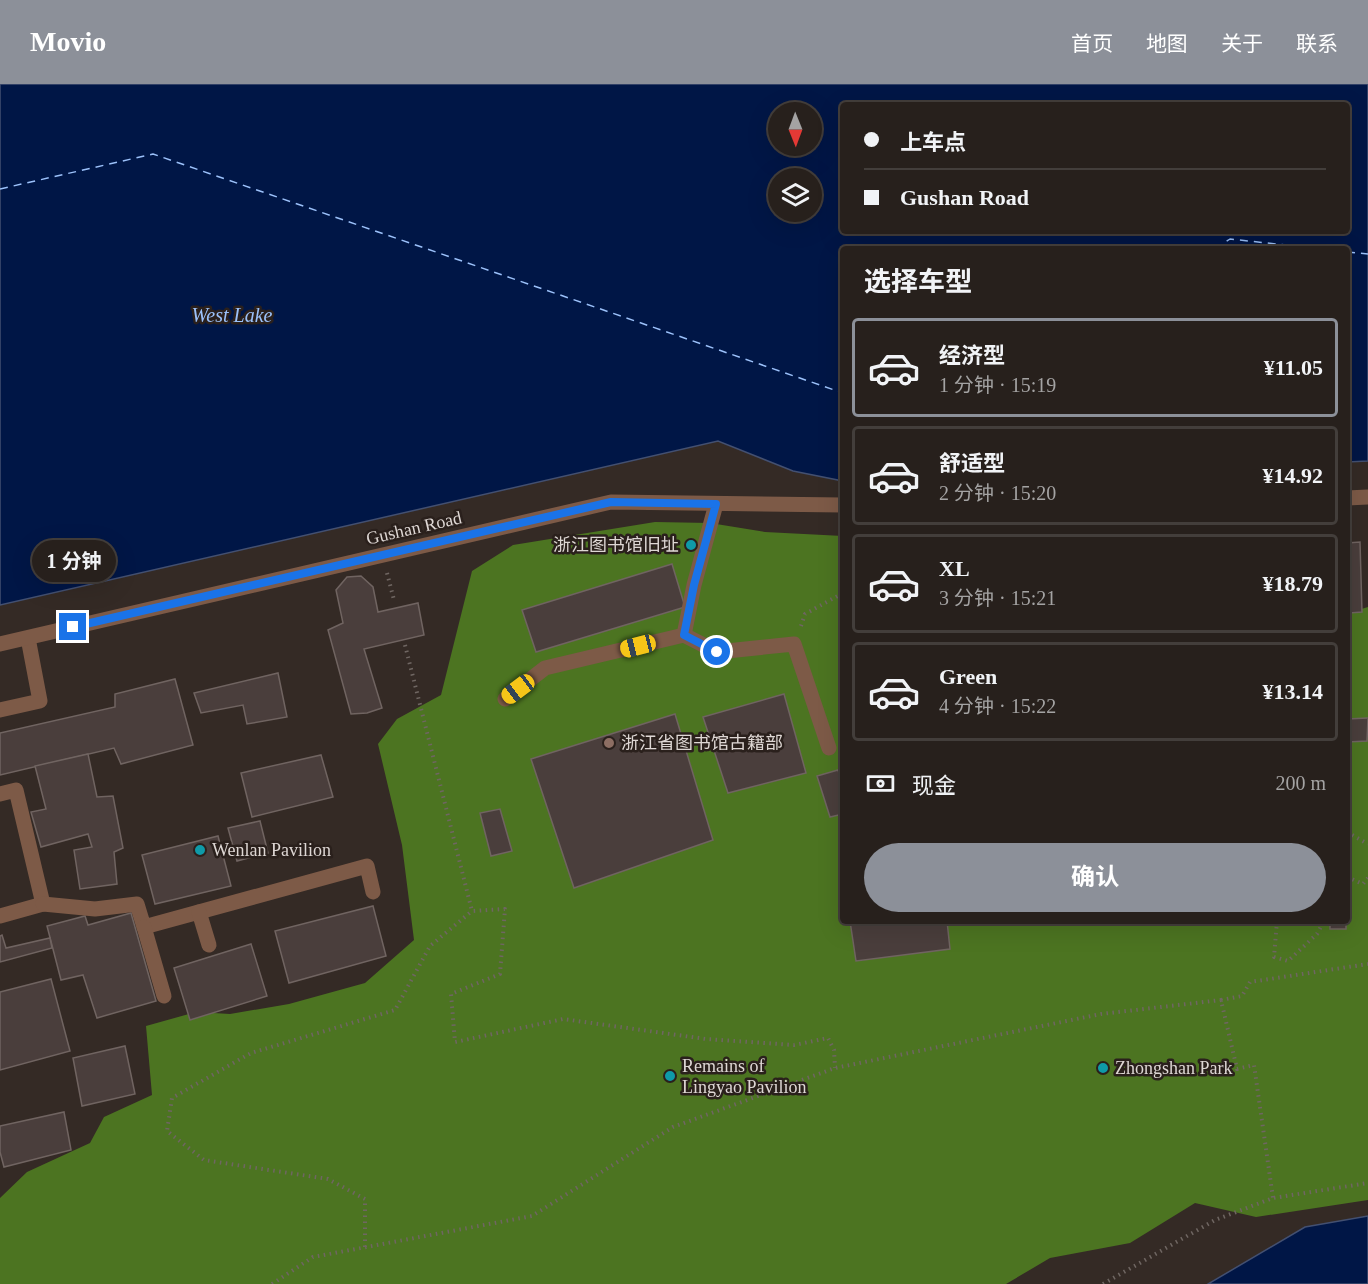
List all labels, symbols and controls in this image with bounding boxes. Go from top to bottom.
text: Movio [30,26,106,57]
text: 首页 [1071,32,1113,56]
text: 地图 [1146,32,1188,56]
text: 关于 [1221,32,1263,56]
text: 联系 [1296,32,1338,56]
north arrow [768,102,822,156]
map controls [768,102,822,222]
text: 上车点 [900,130,966,155]
button: layers [768,168,822,222]
text: Gushan Road [900,185,1029,210]
text: 选择车型 [864,267,972,297]
water label: West Lake [192,304,273,326]
icon: car [867,341,921,395]
text: 经济型 [939,343,1005,368]
text: ¥11.05 [1264,355,1323,380]
text: 1 分钟 · 15:19 [939,374,1056,396]
icon: car [867,449,921,503]
text: 舒适型 [939,451,1005,476]
text: ¥14.92 [1263,463,1323,488]
text: 2 分钟 · 15:20 [939,482,1056,504]
street label: Gushan Road [364,507,464,549]
place label: 浙江图书馆旧址 [553,535,679,555]
marker: 浙江图书馆旧址 [684,538,698,552]
callout: 1 分钟 [31,540,115,582]
text: 1 分钟 [47,550,102,572]
text: XL [939,556,970,581]
icon: car [867,557,921,611]
text: ¥18.79 [1263,571,1323,596]
text: 3 分钟 · 15:21 [939,587,1056,609]
route end [59,613,86,640]
car [618,633,658,659]
route start [703,638,730,665]
text: Green [939,664,997,689]
icon: car [867,665,921,719]
car [498,671,538,707]
text: ¥13.14 [1263,679,1323,704]
text: 4 分钟 · 15:22 [939,695,1056,717]
place label: 浙江省图书馆古籍部 [621,733,783,753]
marker: 浙江省图书馆古籍部 [602,736,616,750]
icon: cash [864,767,897,800]
text: 200 m [1275,772,1326,794]
text: 现金 [912,773,956,798]
place label: Wenlan Pavilion [212,840,331,860]
marker: Wenlan Pavilion [193,843,207,857]
button: 确认 [864,843,1326,912]
place label: Remains of Lingyao Pavilion [682,1056,807,1097]
place label: Zhongshan Park [1115,1058,1232,1078]
marker: Zhongshan Park [1096,1061,1110,1075]
marker: Remains of Lingyao Pavilion [663,1069,677,1083]

